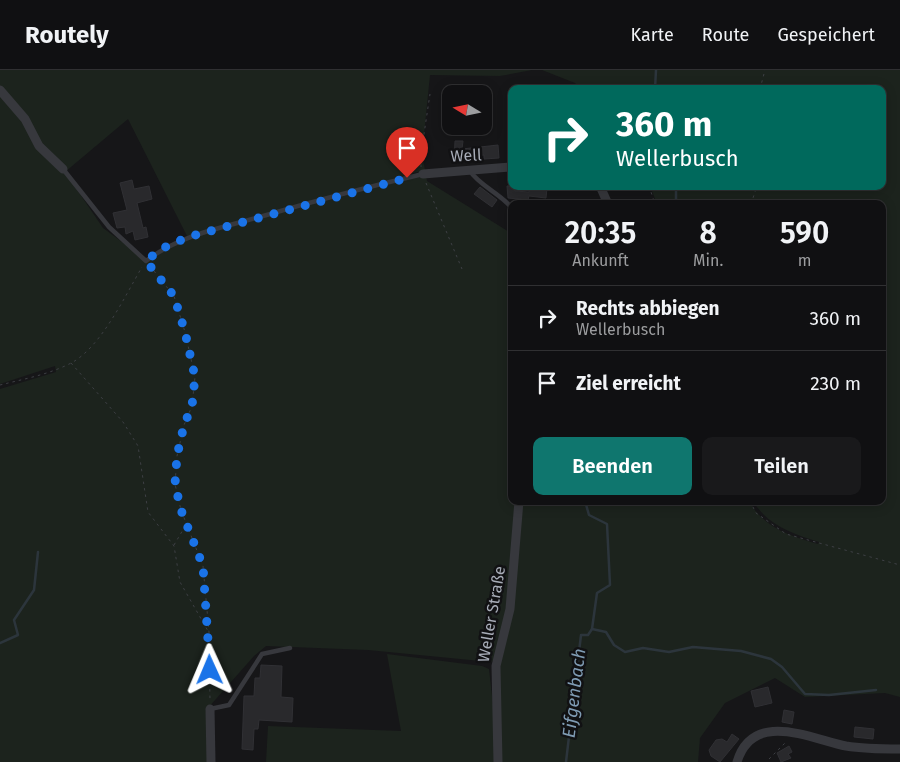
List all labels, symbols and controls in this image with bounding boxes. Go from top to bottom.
text: Routely [25,21,109,49]
text: Karte [631,24,674,46]
text: Route [702,24,749,46]
text: Gespeichert [777,24,875,46]
north arrow [442,85,492,135]
map controls [442,85,492,135]
text: 360 m [616,103,712,145]
icon: right [533,105,598,170]
pin [386,127,428,178]
icon: arrive [393,134,421,162]
street label: Well [450,145,482,166]
text: Wellerbusch [616,145,739,172]
text: 20:35 [565,215,636,251]
text: 8 [700,215,717,251]
text: 590 [780,215,829,251]
text: Ankunft [572,251,629,270]
text: Min. [693,251,723,270]
text: m [798,251,811,270]
text: Rechts abbiegen [576,297,719,320]
icon: right [533,304,561,332]
text: 360 m [809,307,861,330]
text: Wellerbusch [576,320,665,339]
icon: arrive [533,369,561,397]
text: Ziel erreicht [576,372,681,395]
text: 230 m [810,372,861,395]
button: Beenden [533,437,692,495]
button: Teilen [702,437,861,495]
street label: Weller Straße [474,565,509,664]
position arrow [183,643,235,695]
water label: Eifgenbach [558,647,590,739]

